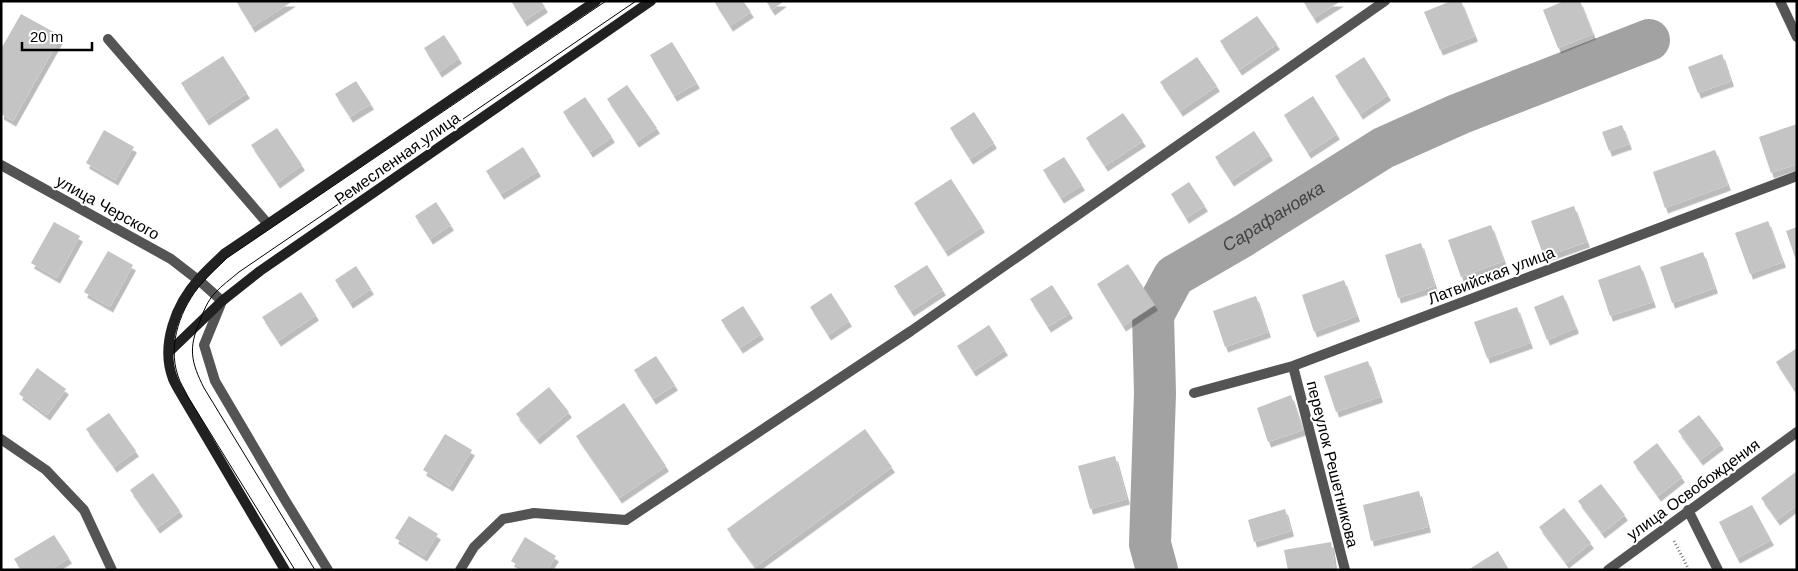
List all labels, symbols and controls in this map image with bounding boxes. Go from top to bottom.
scale bar [22,20,92,52]
text: 20 m [30,28,63,45]
street label: Ремесленная улица [332,109,463,208]
street label: улица Черского [53,172,162,243]
water label: Сарафановка [1219,178,1328,256]
street label: Латвийская улица [1426,243,1557,307]
street label: переулок Решетникова [1304,379,1361,549]
street label: улица Освобождения [1624,436,1763,543]

